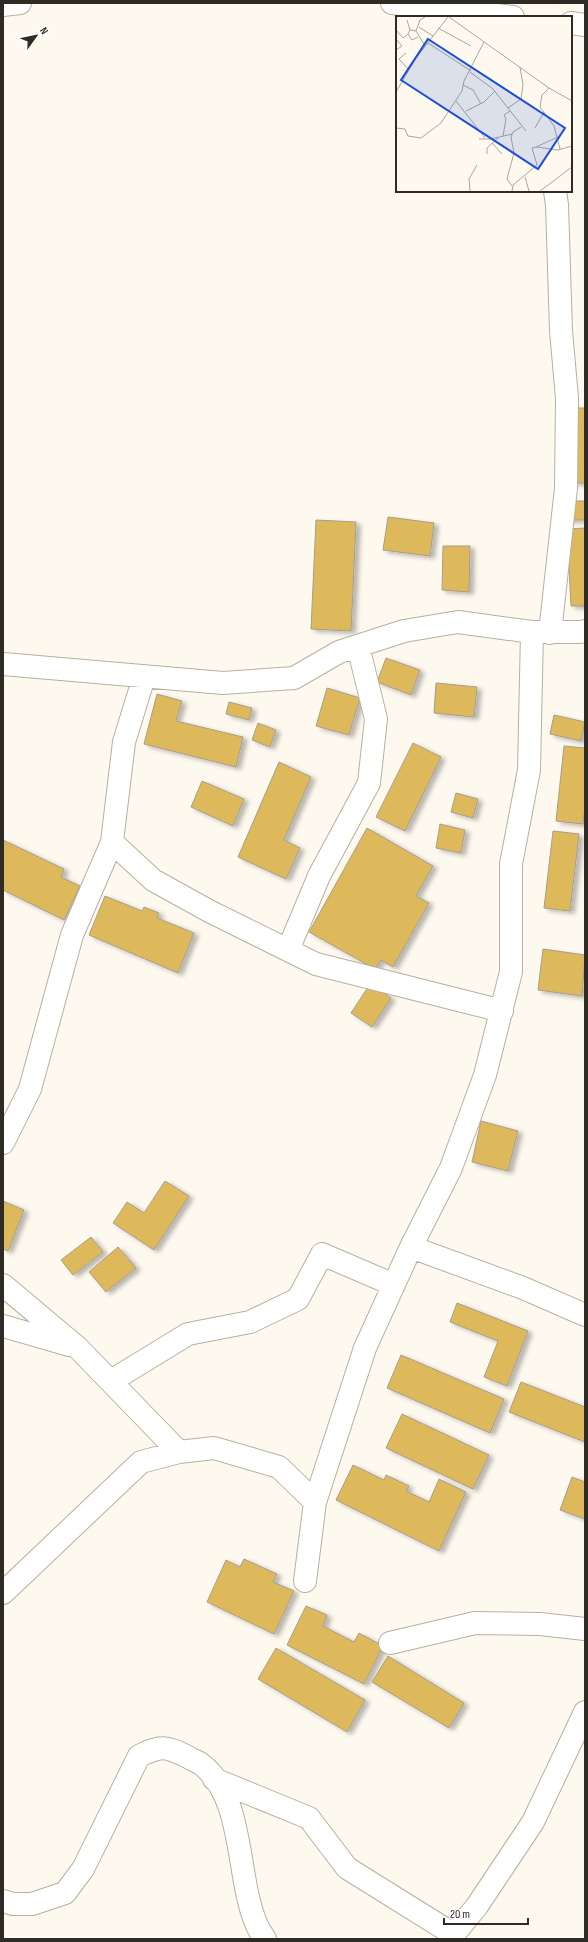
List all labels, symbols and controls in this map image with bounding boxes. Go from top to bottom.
north arrow [16,16,56,56]
inset map [396,16,572,192]
text: N [37,25,51,37]
scale bar [444,1900,528,1926]
text: 20 m [450,1907,470,1922]

